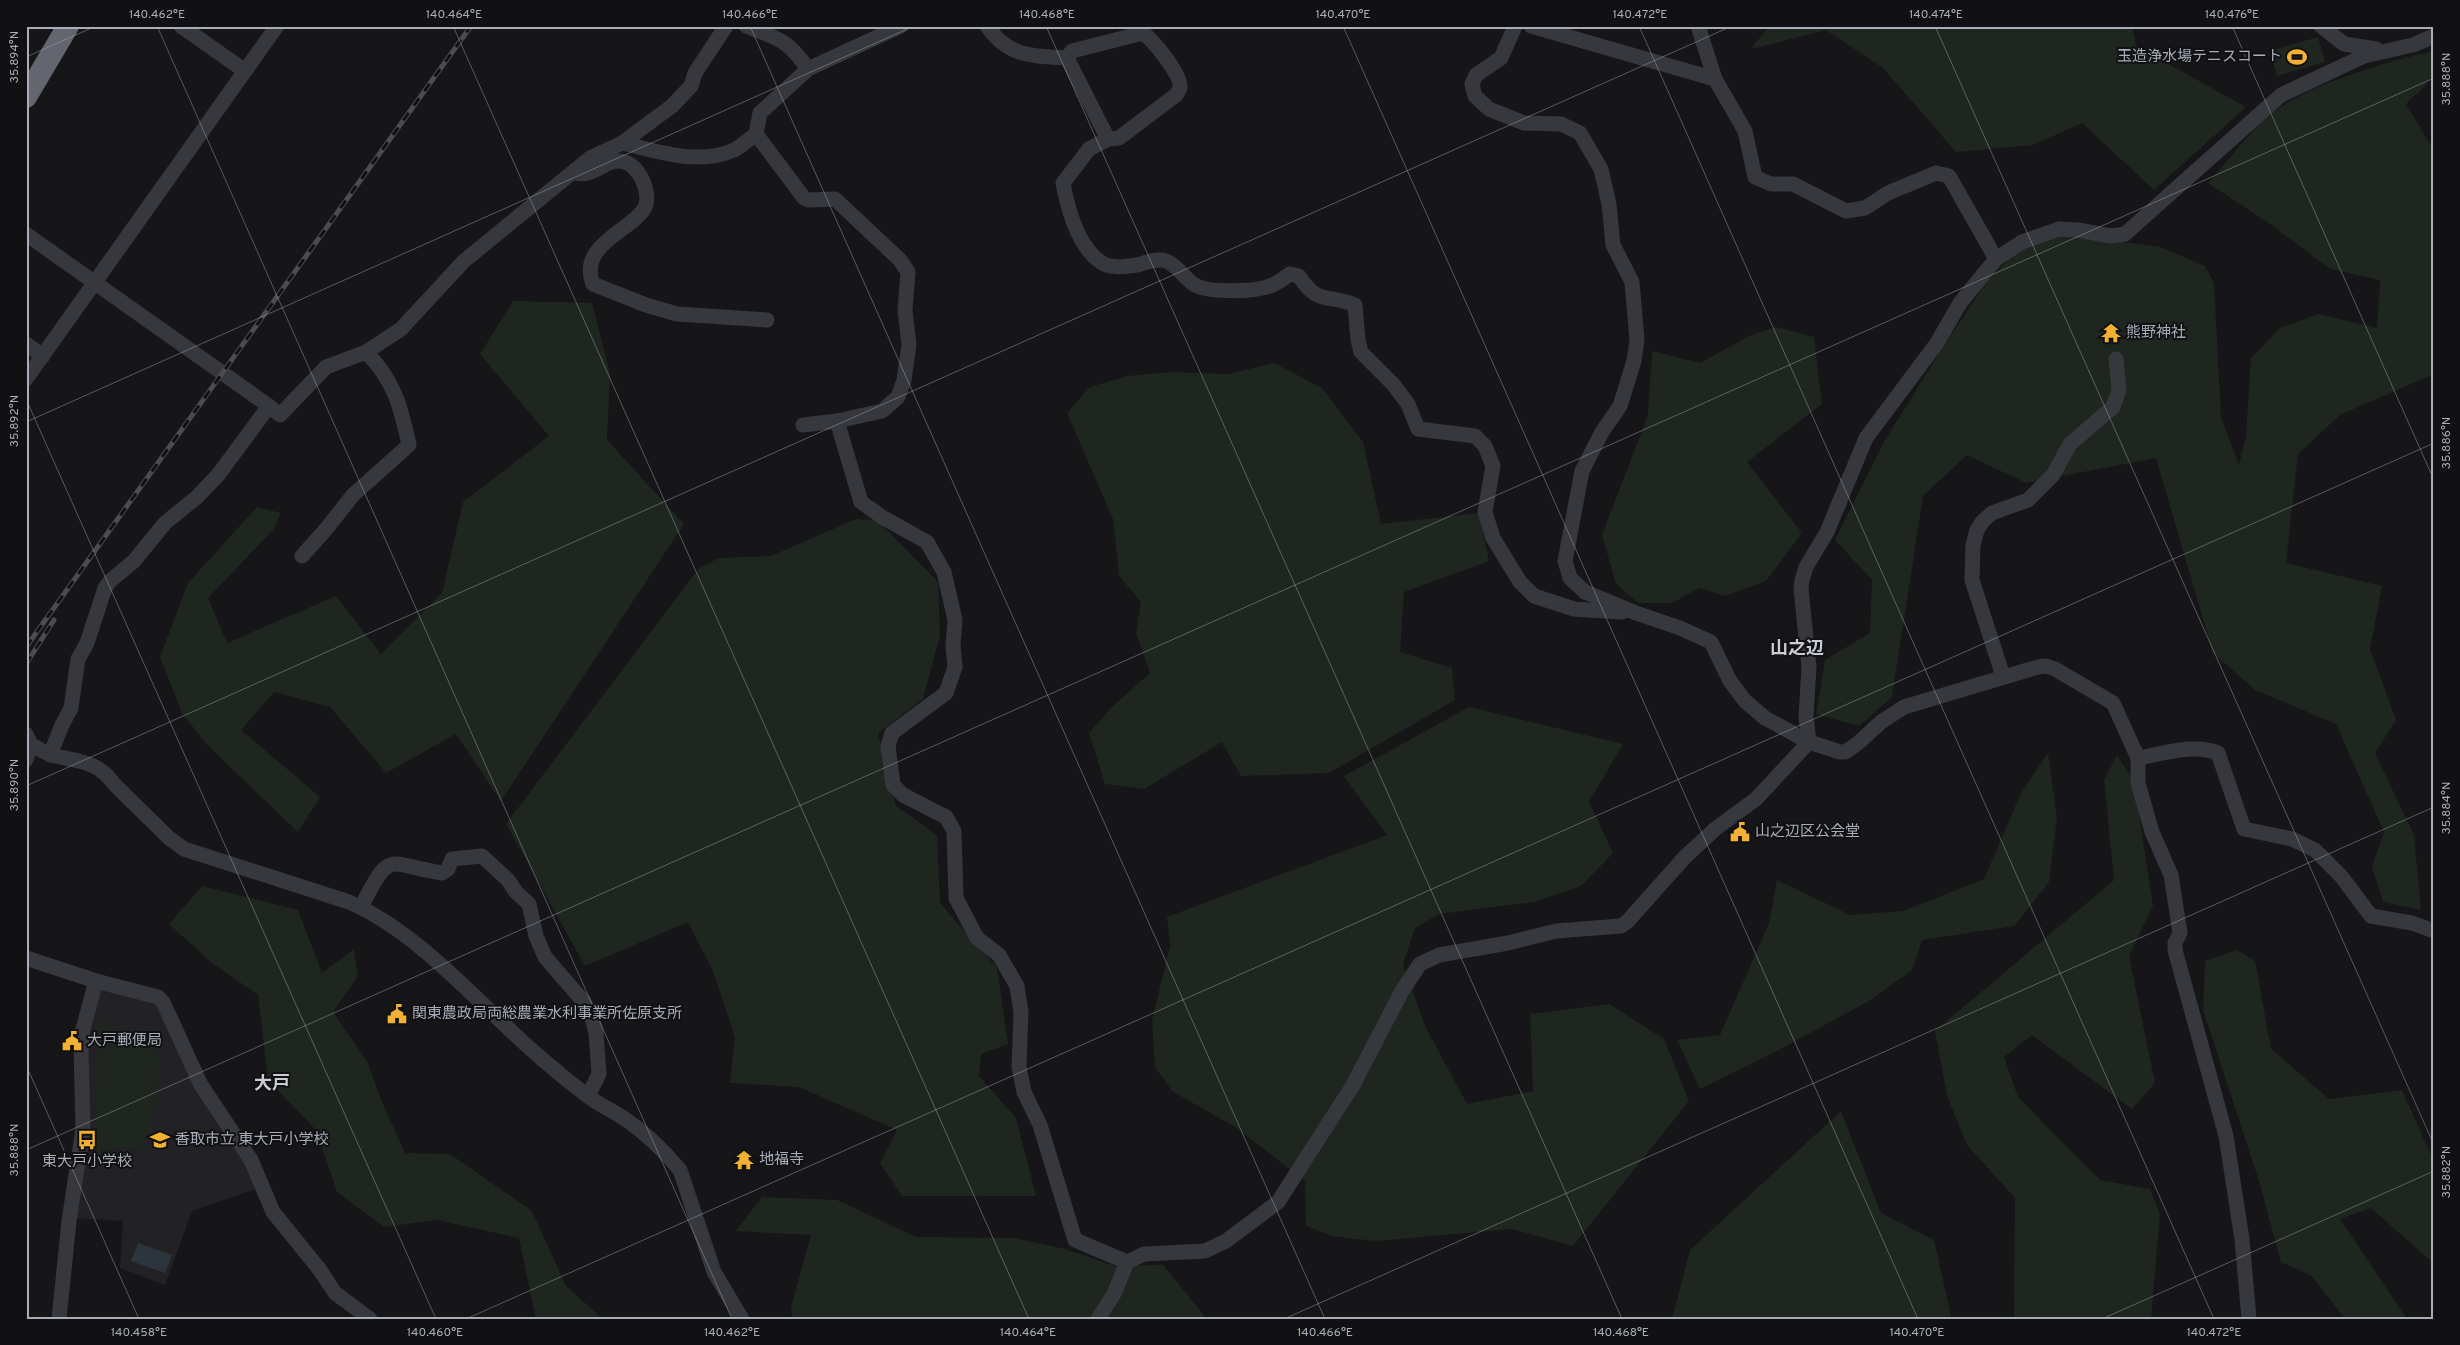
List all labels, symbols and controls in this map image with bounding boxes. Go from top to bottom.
text: 140.462°E [129,7,185,23]
text: 140.464°E [426,7,482,23]
text: 140.466°E [722,7,778,23]
text: 140.468°E [1019,7,1075,23]
text: 140.470°E [1315,7,1371,23]
text: 140.472°E [1613,7,1667,23]
text: 140.474°E [1909,7,1963,23]
text: 140.476°E [2205,7,2259,23]
text: 35.894°N [7,31,23,83]
sports icon: 玉造浄水場テニスコート [2286,46,2308,68]
place label: 玉造浄水場テニスコート [2117,48,2282,67]
text: 35.888°N [2439,53,2455,105]
temple icon: 熊野神社 [2100,322,2122,344]
place label: 熊野神社 [2126,324,2186,343]
text: 35.892°N [7,395,23,447]
text: 35.886°N [2439,417,2455,469]
district label: 山之辺 [1770,638,1824,661]
text: 35.890°N [7,759,23,811]
text: 35.884°N [2439,782,2455,834]
public building icon: 山之辺区公会堂 [1729,821,1751,843]
place label: 山之辺区公会堂 [1755,823,1860,842]
public building icon: 関東農政局両総農業水利事業所佐原支所 [386,1003,408,1025]
place label: 関東農政局両総農業水利事業所佐原支所 [412,1005,682,1024]
public building icon: 大戸郵便局 [61,1030,83,1052]
place label: 大戸郵便局 [87,1032,162,1051]
district label: 大戸 [254,1073,290,1096]
text: 35.888°N [7,1124,23,1176]
bus stop icon: 東大戸小学校 [76,1129,98,1151]
school or university icon: 香取市立 東大戸小学校 [149,1129,171,1151]
place label: 香取市立 東大戸小学校 [175,1131,329,1150]
text: 35.882°N [2439,1146,2455,1198]
temple icon: 地福寺 [733,1149,755,1171]
place label: 地福寺 [759,1151,804,1170]
place label: 東大戸小学校 [42,1153,132,1172]
text: 140.458°E [111,1325,167,1341]
text: 140.460°E [407,1325,463,1341]
text: 140.462°E [704,1325,760,1341]
text: 140.464°E [1000,1325,1056,1341]
text: 140.466°E [1297,1325,1353,1341]
text: 140.468°E [1593,1325,1649,1341]
text: 140.470°E [1889,1325,1945,1341]
text: 140.472°E [2187,1325,2241,1341]

